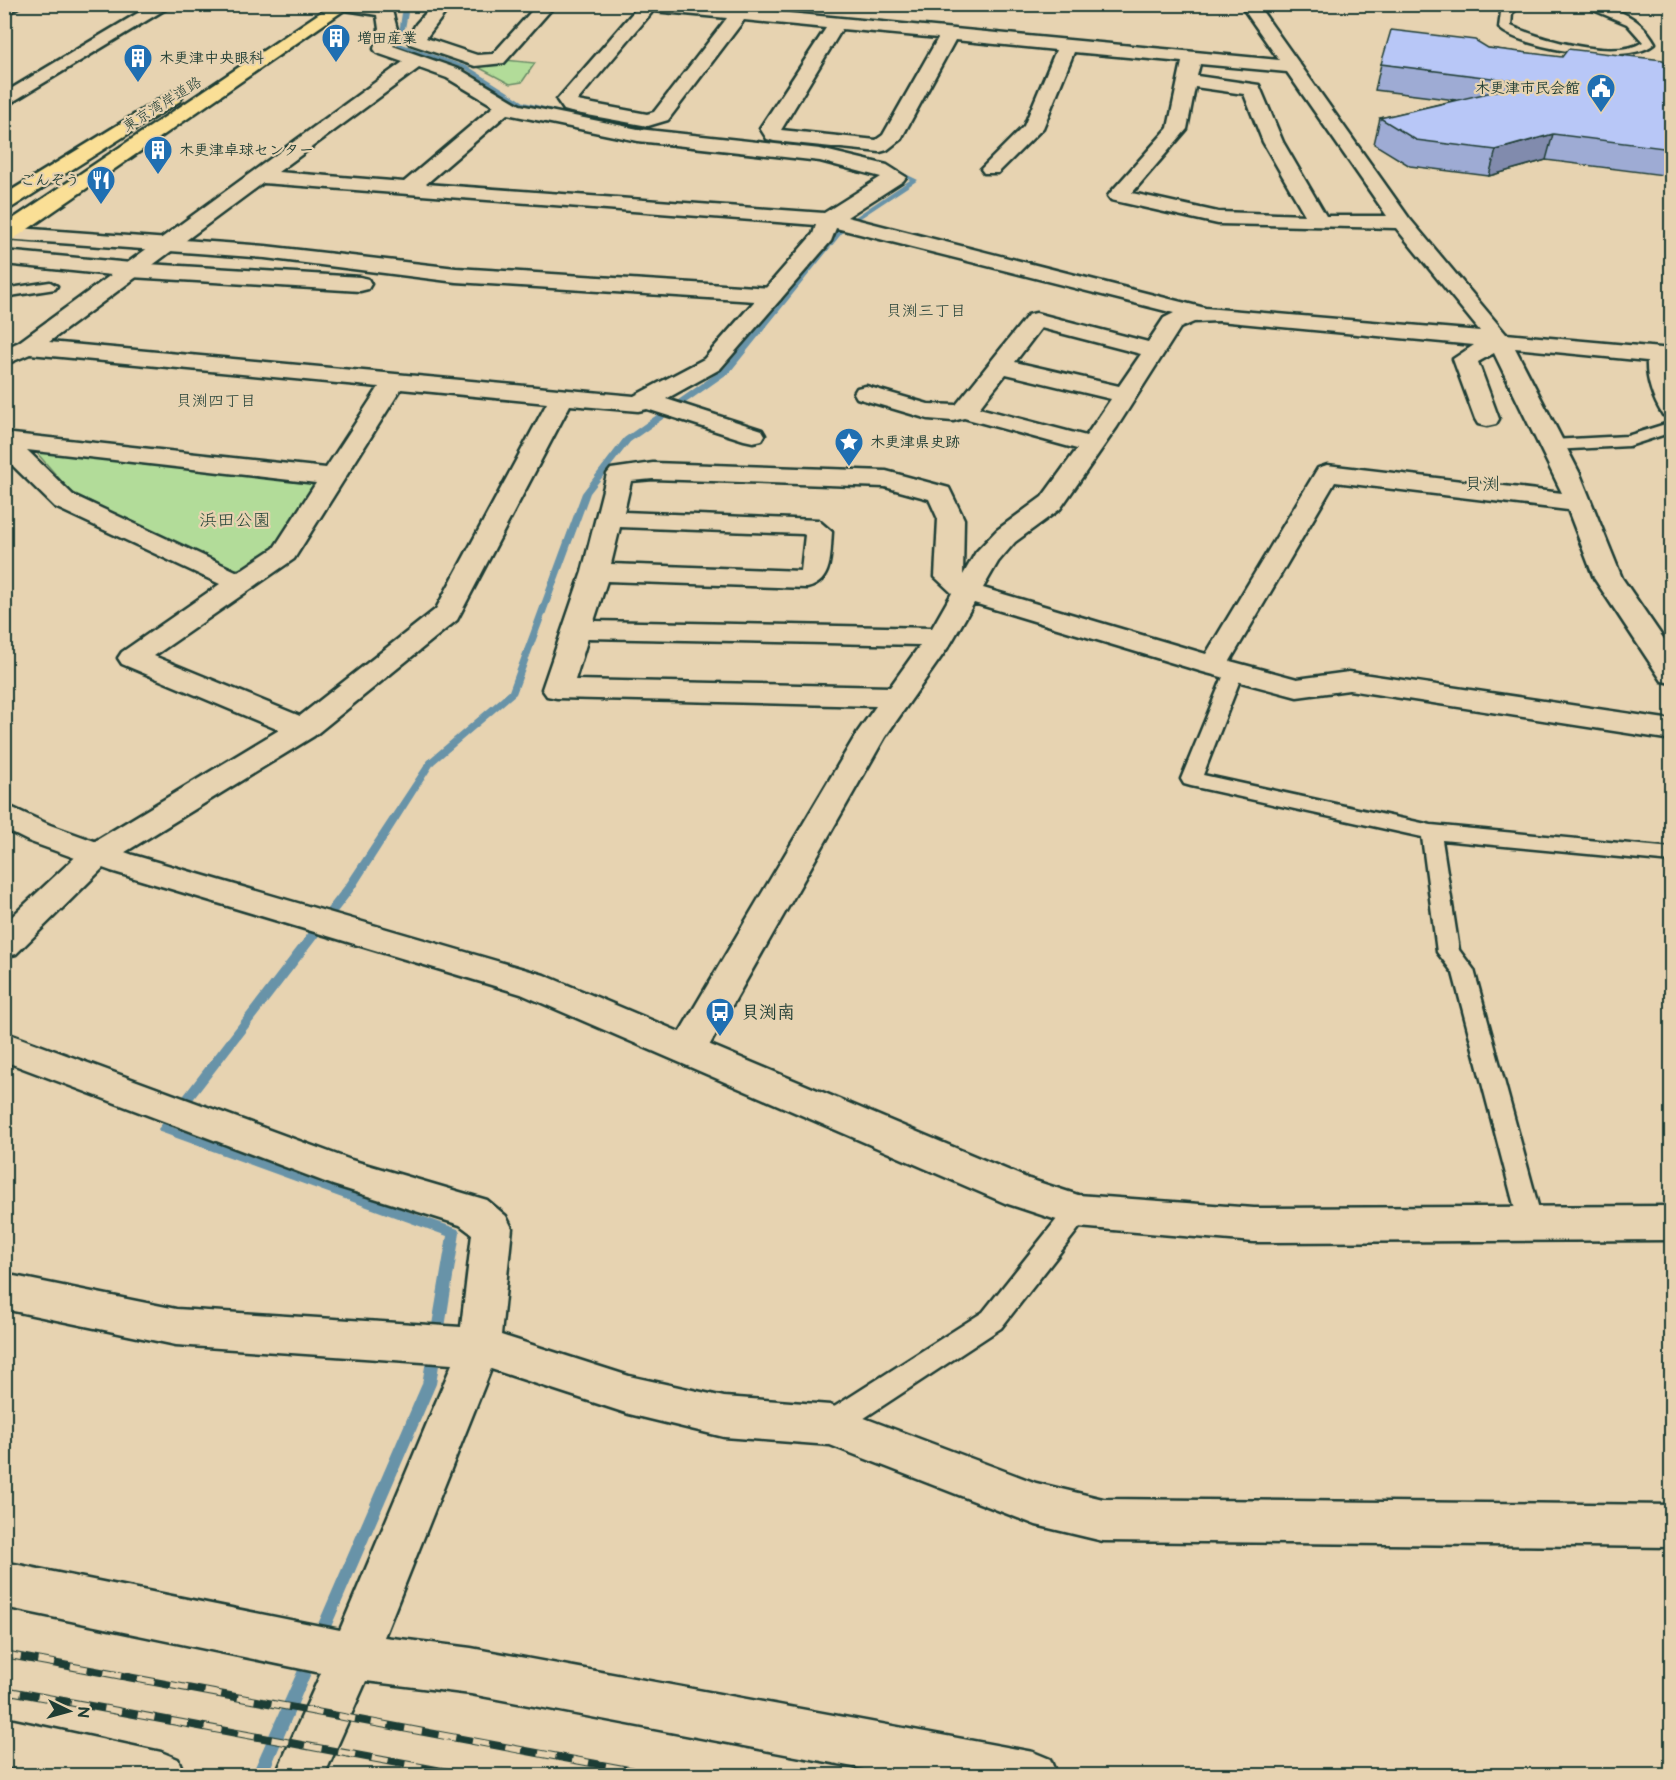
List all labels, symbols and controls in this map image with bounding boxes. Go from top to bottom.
building icon: 増田産業 [320,22,352,64]
place label: 増田産業 [357,29,417,48]
building icon: 木更津中央眼科 [122,42,154,84]
place label: 木更津中央眼科 [159,49,264,68]
public building icon: 木更津市民会館 [1585,72,1617,114]
street label: 東京湾岸道路 [119,73,205,136]
place label: 木更津市民会館 [1475,79,1580,98]
building icon: 木更津卓球センター [142,134,174,176]
place label: 木更津卓球センター [179,141,314,160]
restaurant icon: ごんぞう [85,164,117,206]
place label: ごんぞう [20,171,80,190]
district label: 貝渕三丁目 [886,302,966,321]
district label: 貝渕四丁目 [176,392,256,411]
place icon: 木更津県史跡 [833,426,865,468]
place label: 木更津県史跡 [870,433,960,452]
district label: 貝渕 [1464,474,1500,495]
park label: 浜田公園 [199,510,271,531]
bus stop icon: 貝渕南 [704,996,736,1038]
place label: 貝渕南 [741,1002,795,1023]
north arrow [39,1681,99,1741]
text: N [72,1705,92,1719]

